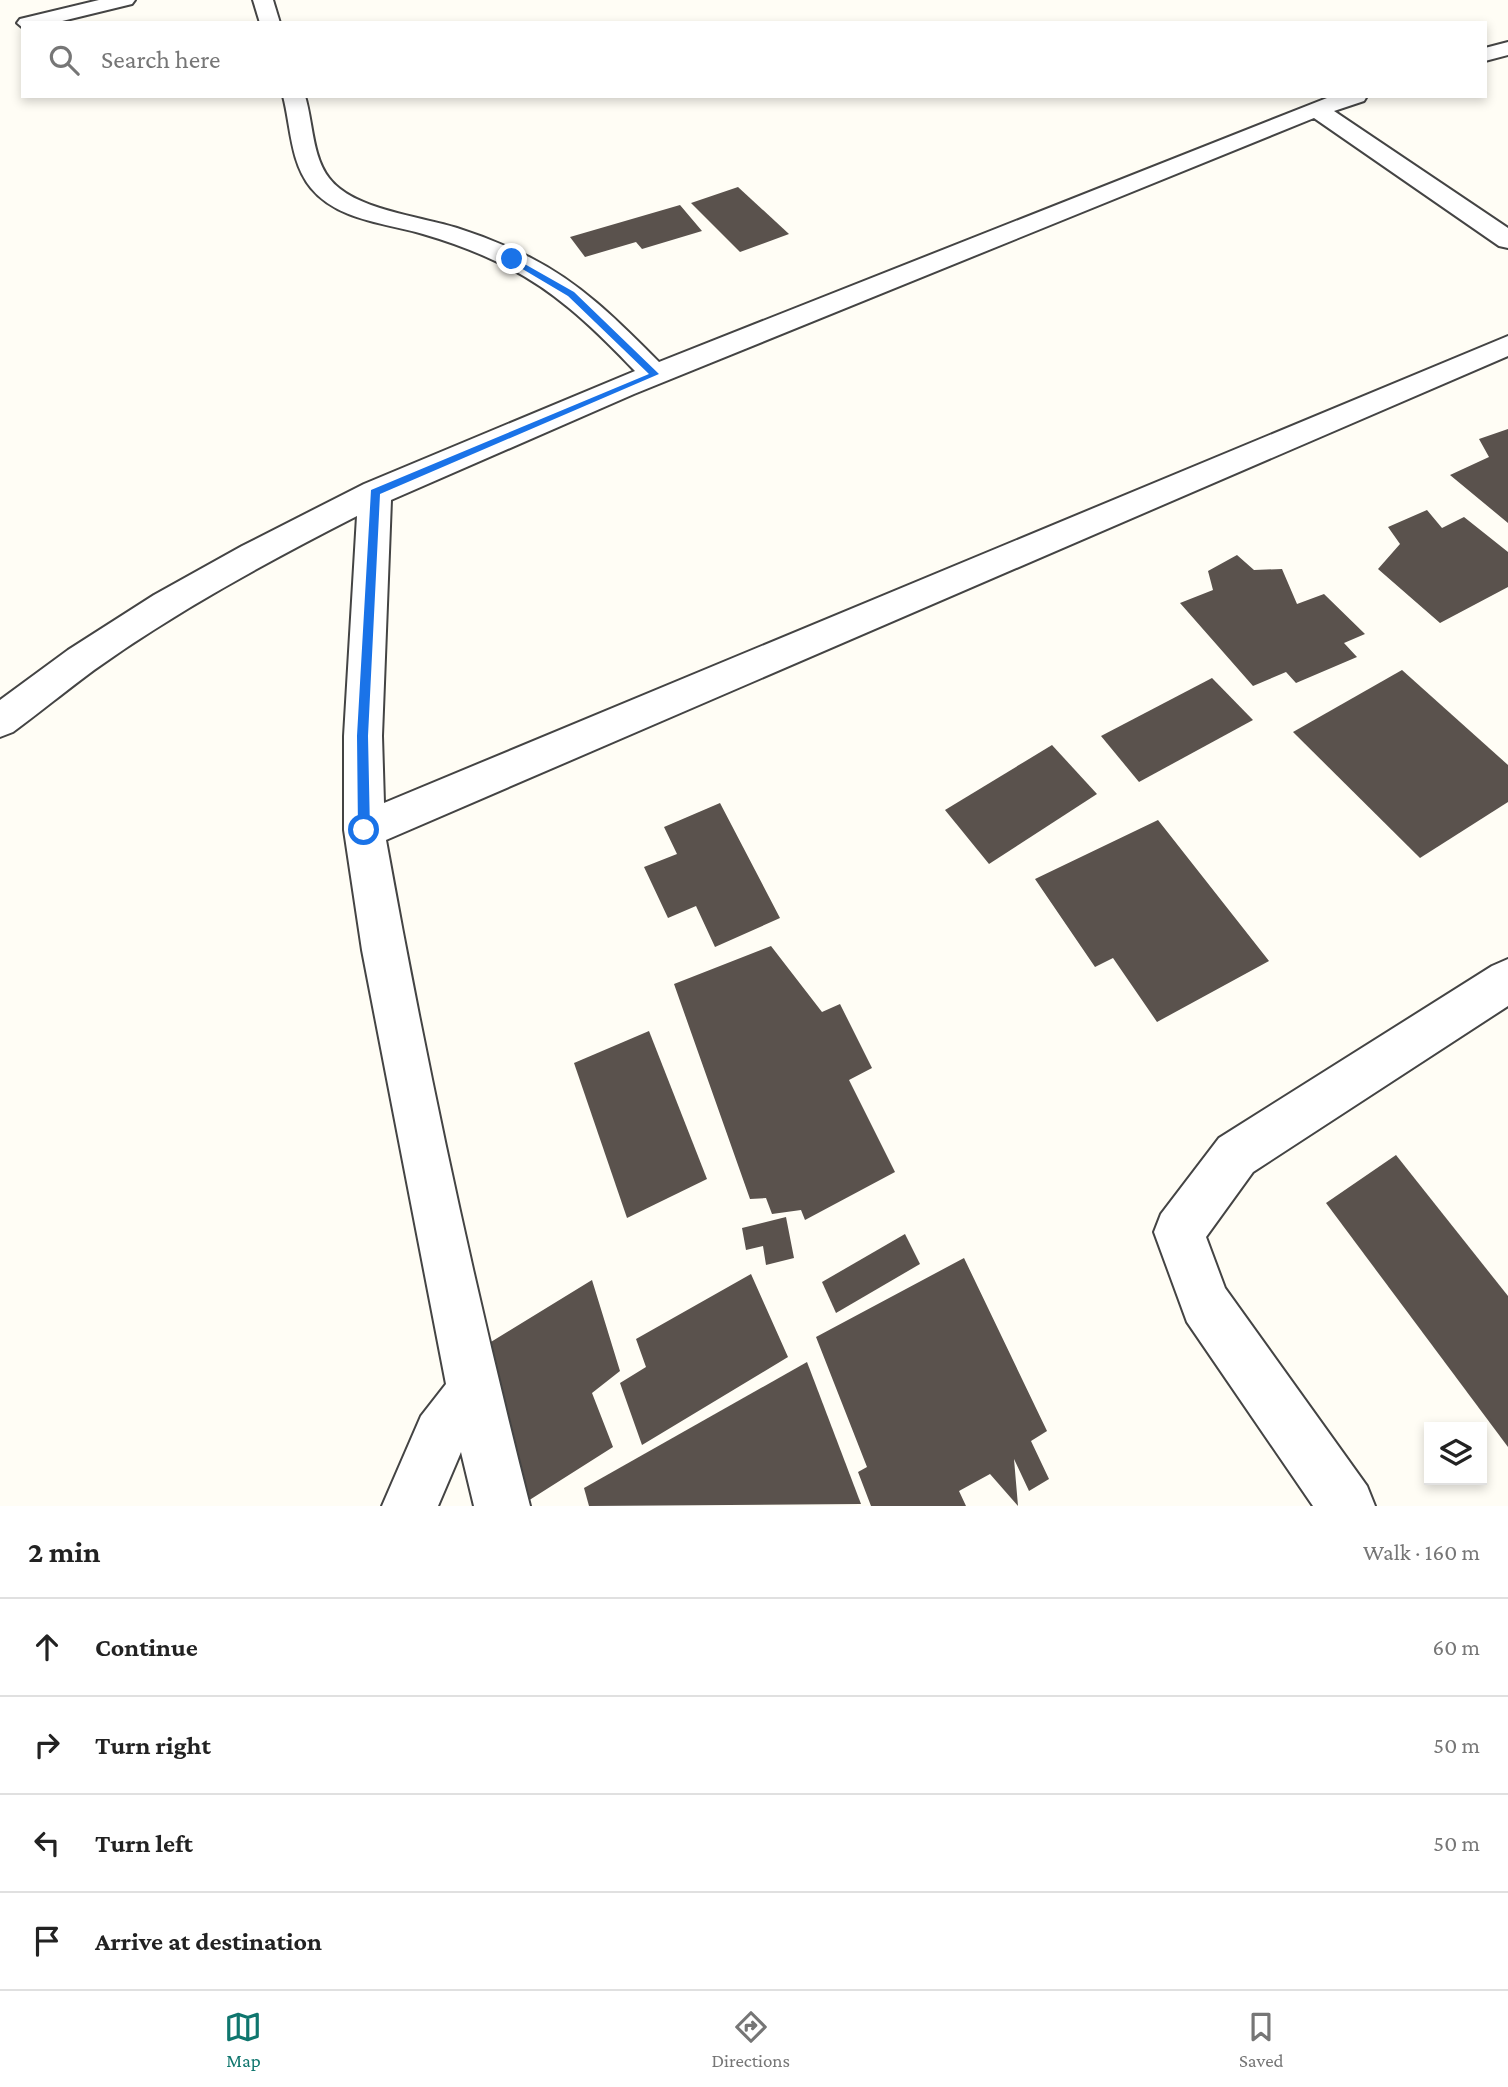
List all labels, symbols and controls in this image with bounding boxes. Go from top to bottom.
search box [21,21,1487,98]
icon: search [45,41,83,79]
text: Search here [101,45,220,74]
route end [496,243,527,274]
route start [348,814,379,845]
map controls [1424,1422,1487,1485]
button: layers [1424,1422,1487,1485]
text: 2 min [28,1535,100,1568]
text: Walk · 160 m [1363,1539,1480,1565]
icon: ahead [28,1628,66,1666]
text: Continue [95,1633,198,1662]
text: 60 m [1433,1634,1480,1660]
icon: right [28,1726,66,1764]
text: Turn right [95,1731,211,1760]
text: 50 m [1433,1732,1480,1758]
icon: left [28,1824,66,1862]
text: Turn left [95,1829,193,1858]
text: 50 m [1433,1830,1480,1856]
icon: arrive [28,1922,66,1960]
text: Arrive at destination [95,1927,322,1956]
tab: Map [224,2008,262,2071]
tab: Directions [711,2008,790,2071]
tab: Saved [1239,2008,1284,2071]

